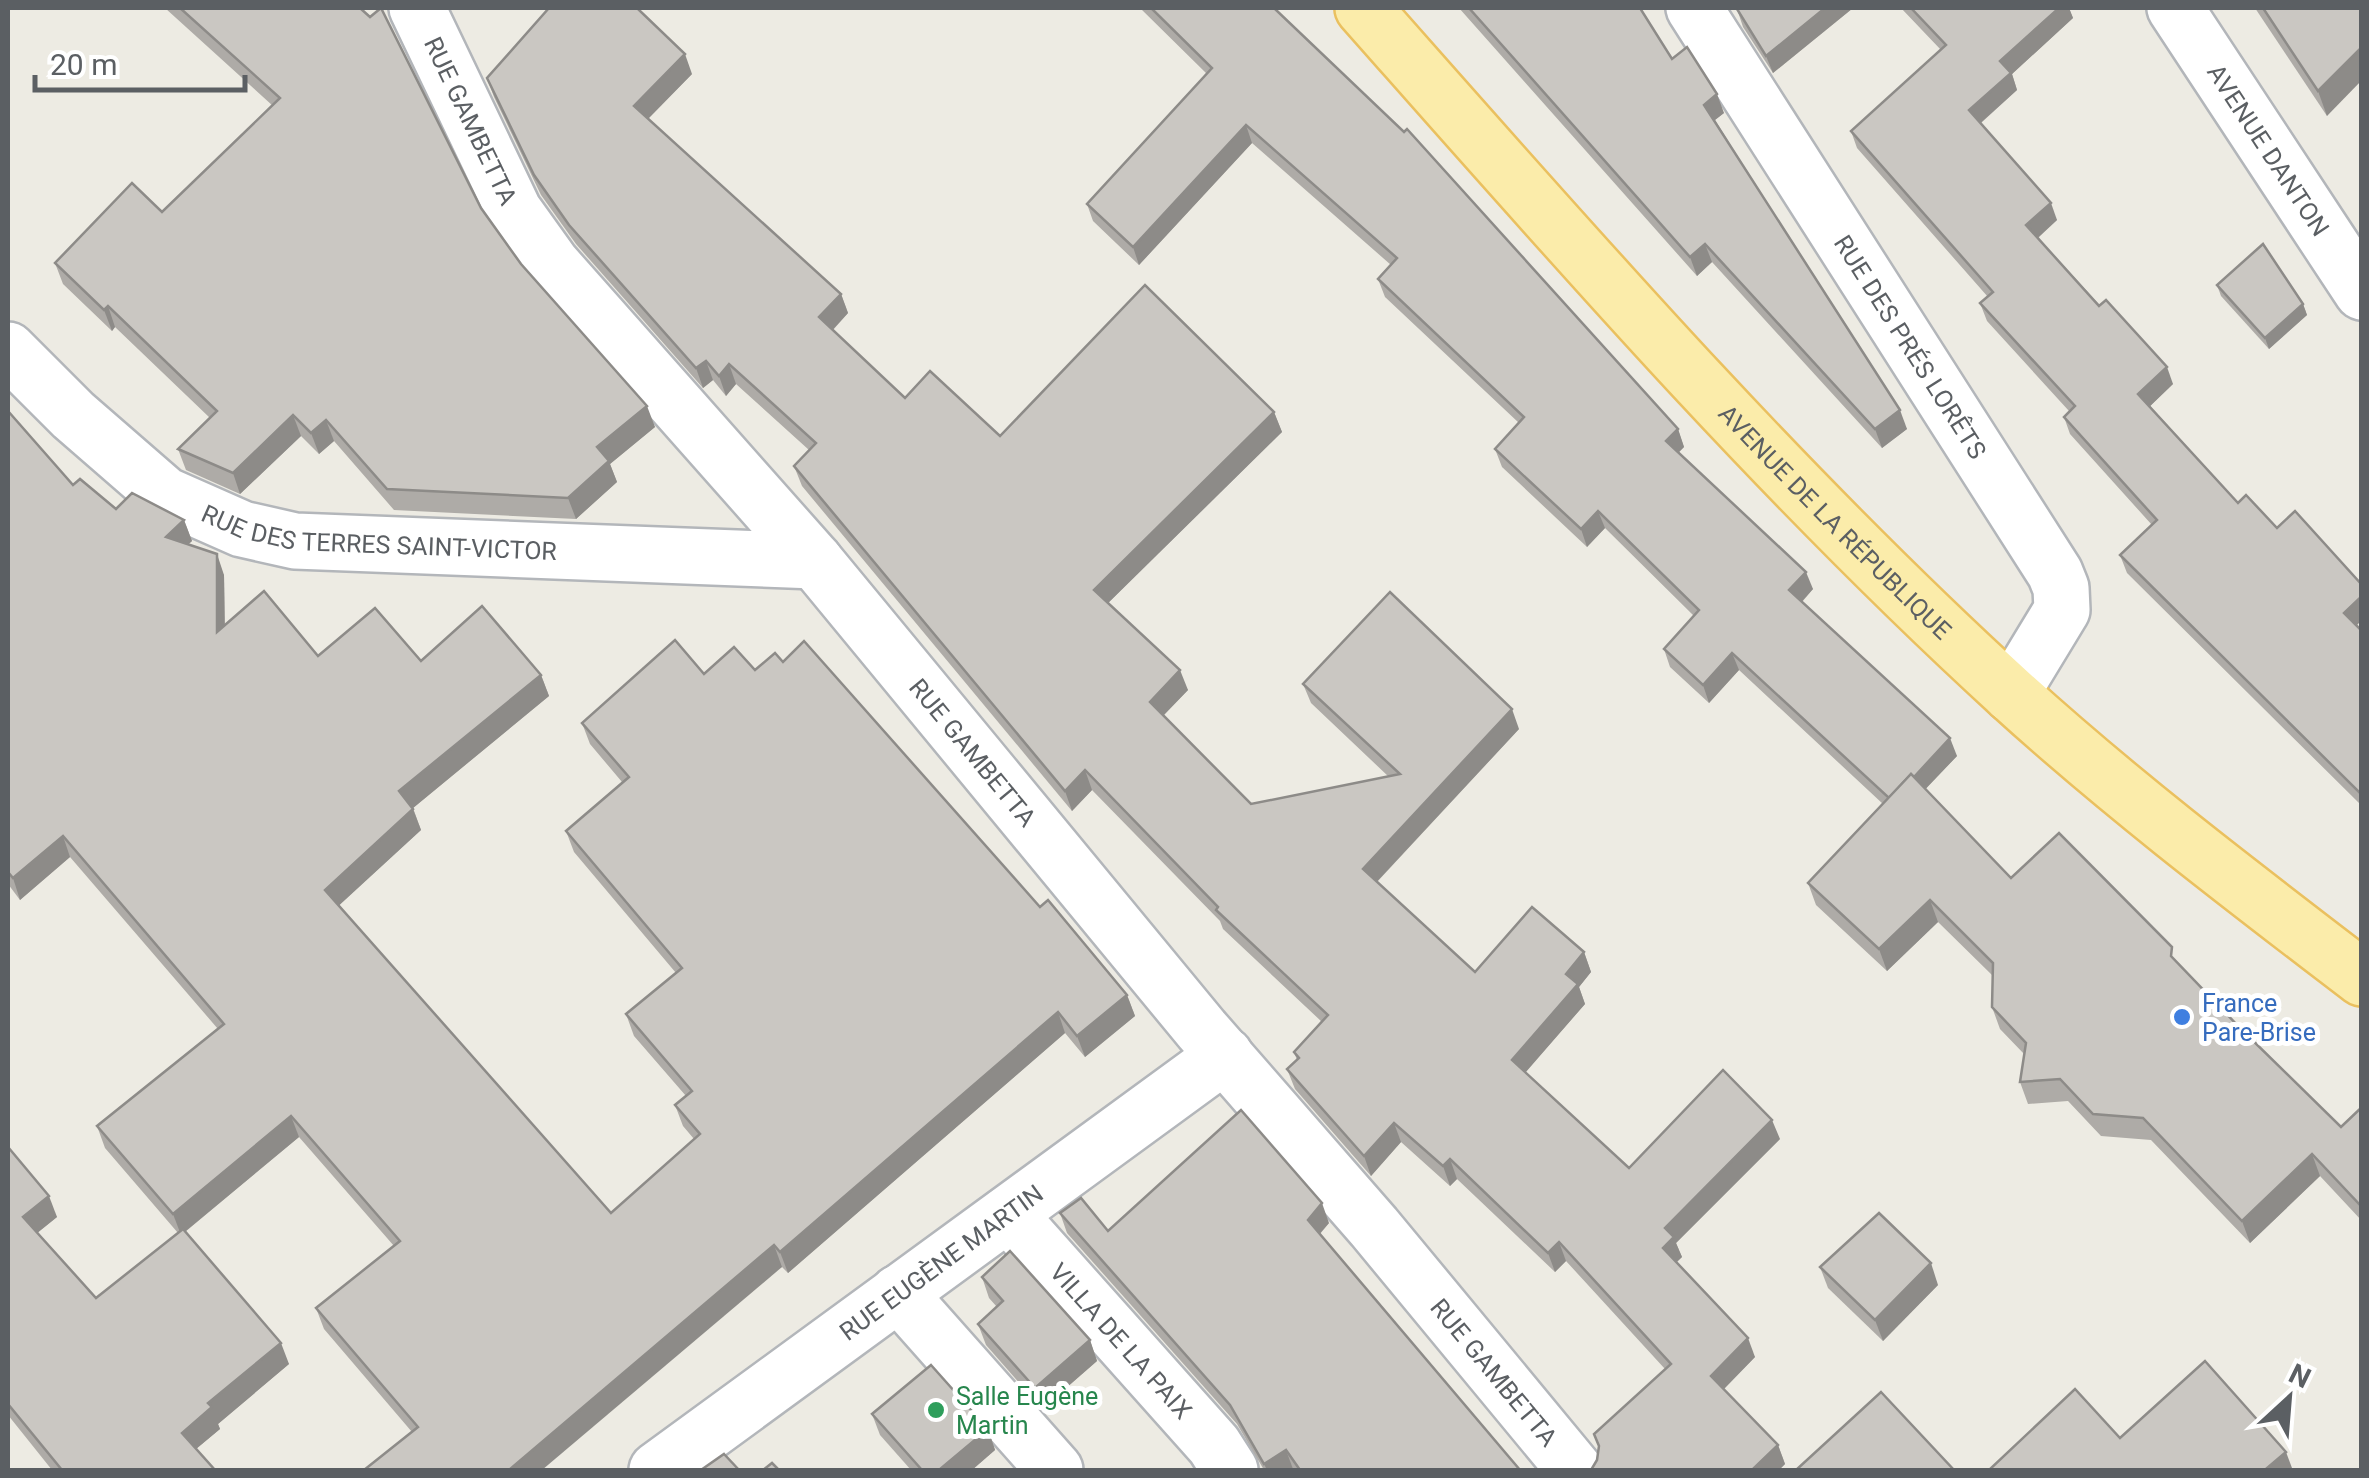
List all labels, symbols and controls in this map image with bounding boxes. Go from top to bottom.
scale bar [35,30,245,92]
street label: RUE GAMBETTA [418,32,523,210]
text: 20 m [50,47,117,82]
street label: AVENUE DANTON [2201,59,2335,242]
street label: RUE DES PRÉS LORÊTS [1828,230,1992,464]
street label: AVENUE DE LA RÉPUBLIQUE [1713,399,1957,645]
street label: RUE DES TERRES SAINT-VICTOR [197,499,557,566]
street label: RUE GAMBETTA [903,673,1042,832]
place label: France Pare-Brise [2202,989,2316,1047]
marker: France Pare-Brise [2171,1006,2193,1028]
street label: RUE EUGÈNE MARTIN [834,1179,1049,1347]
street label: VILLA DE LA PAIX [1044,1257,1198,1425]
street label: RUE GAMBETTA [1424,1293,1563,1452]
north arrow [2239,1348,2339,1448]
text: N [2284,1357,2316,1395]
place label: Salle Eugène Martin [956,1382,1098,1440]
marker: Salle Eugène Martin [925,1399,947,1421]

